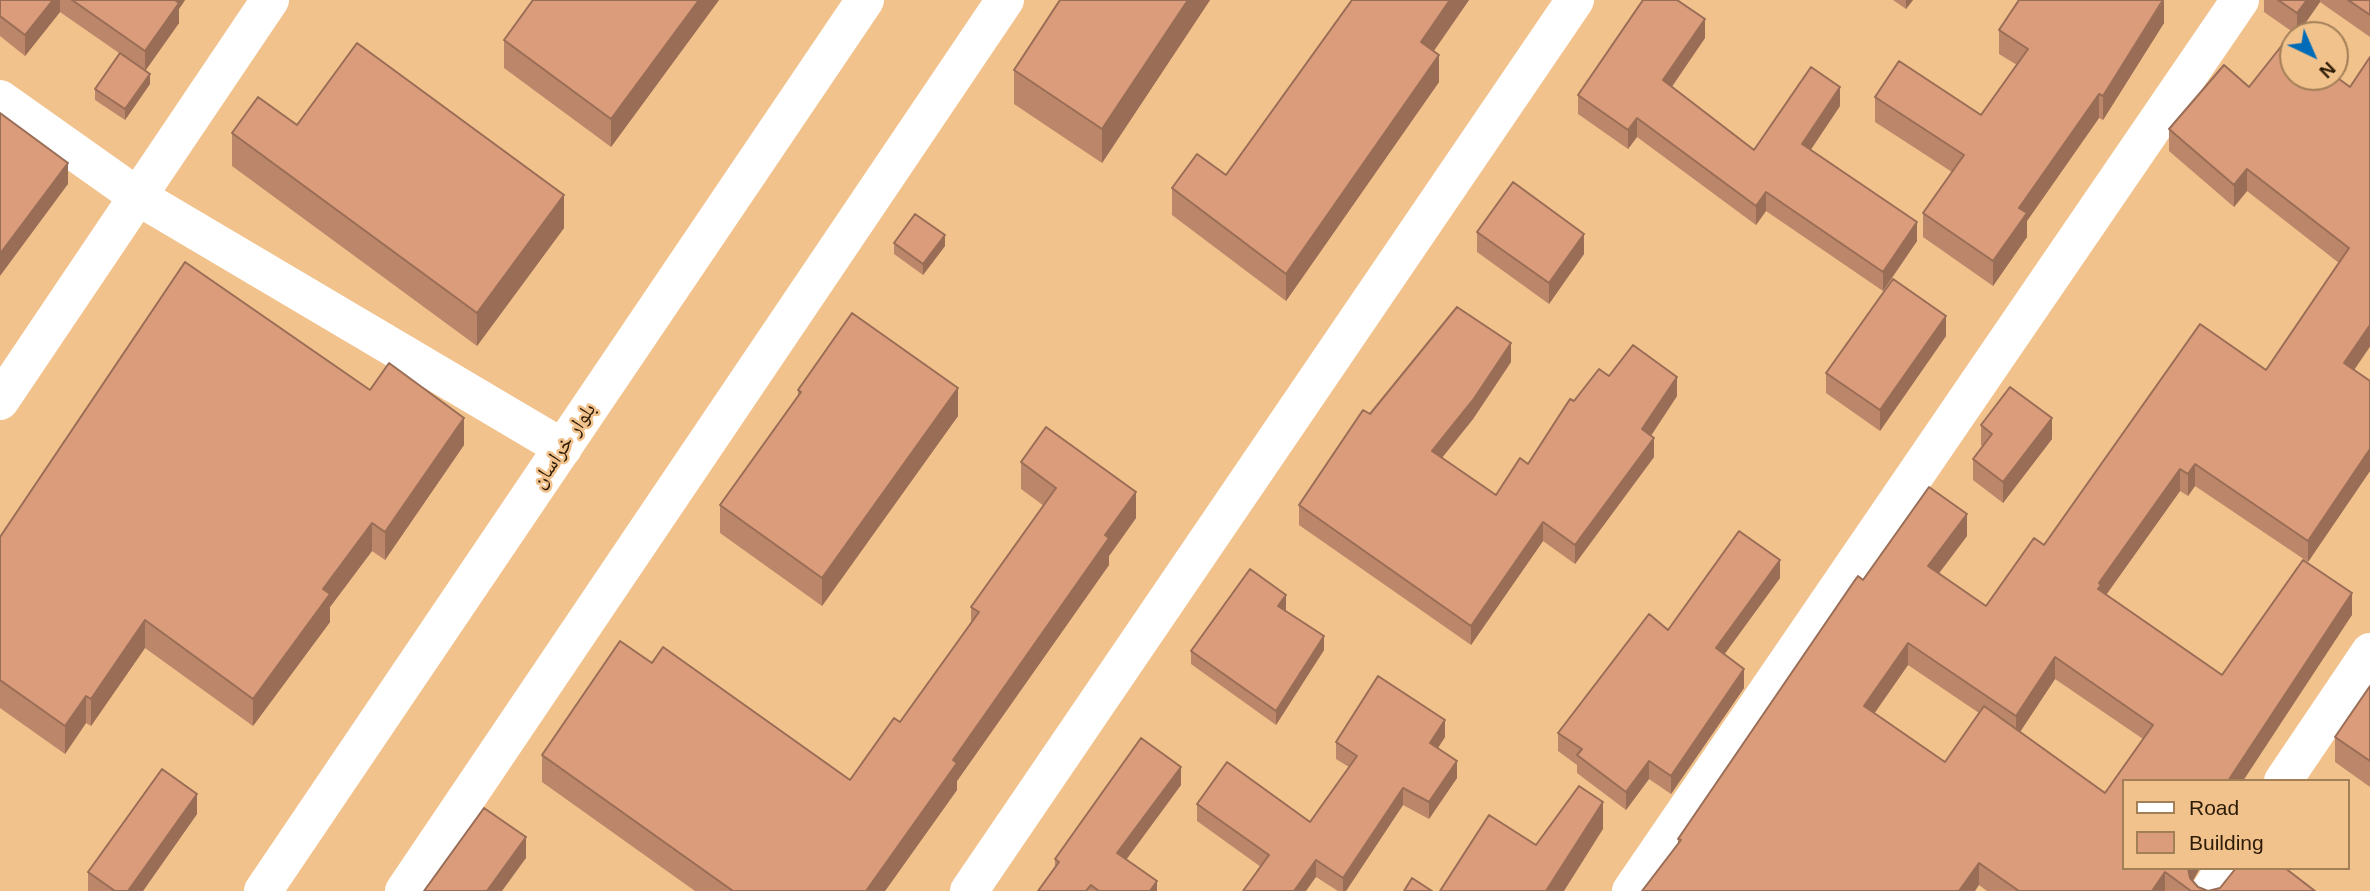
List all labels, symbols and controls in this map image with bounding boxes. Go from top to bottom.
north arrow [2279,21,2349,91]
text: N [2315,58,2340,82]
street label: بلوار خراسان [526,398,602,494]
legend [2122,779,2349,870]
text: Road [2189,796,2239,819]
text: Building [2189,831,2264,854]

